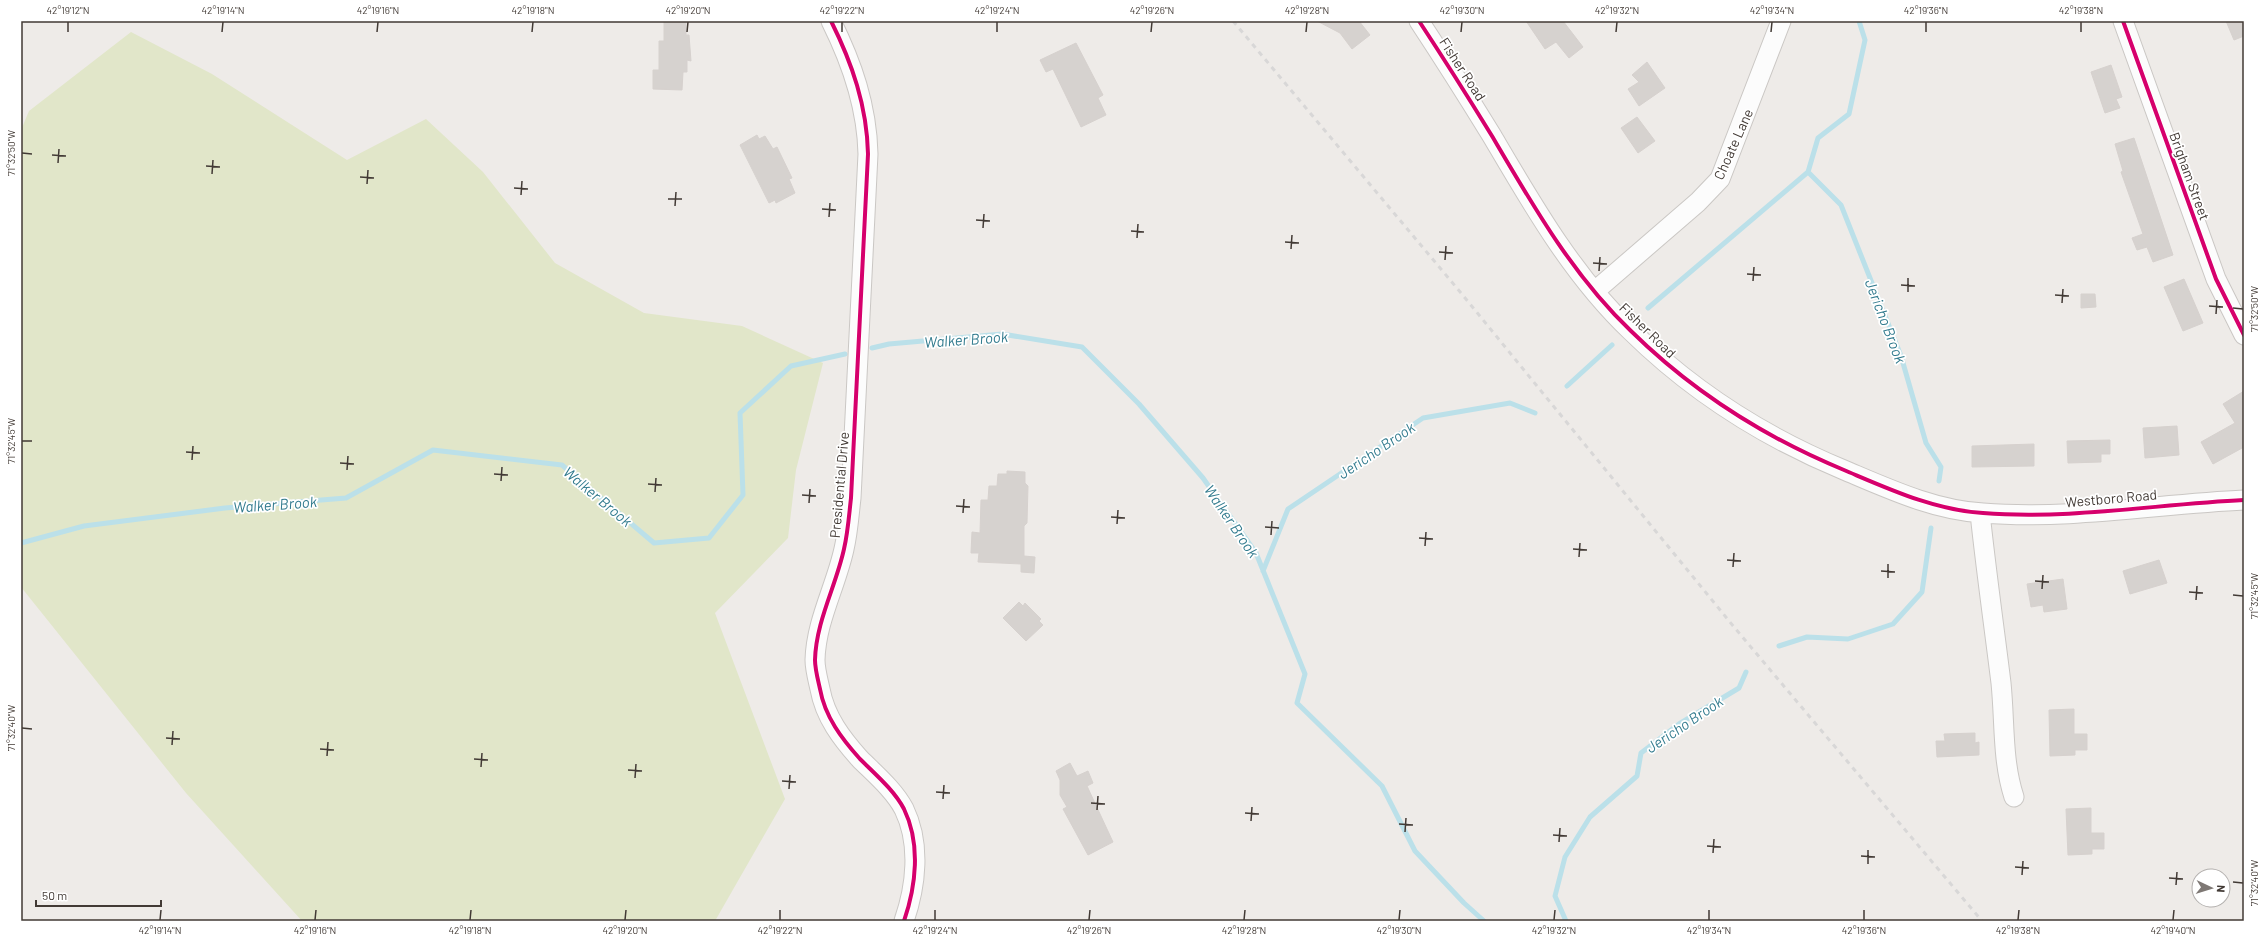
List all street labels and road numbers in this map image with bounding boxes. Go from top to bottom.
street label: Fisher Road [1436,34,1490,104]
street label: Choate Lane [1710,106,1756,182]
street label: Brigham Street [2166,130,2214,222]
street label: Fisher Road [1616,299,1680,361]
street label: Presidential Drive [826,431,852,539]
street label: Westboro Road [2064,486,2158,510]

